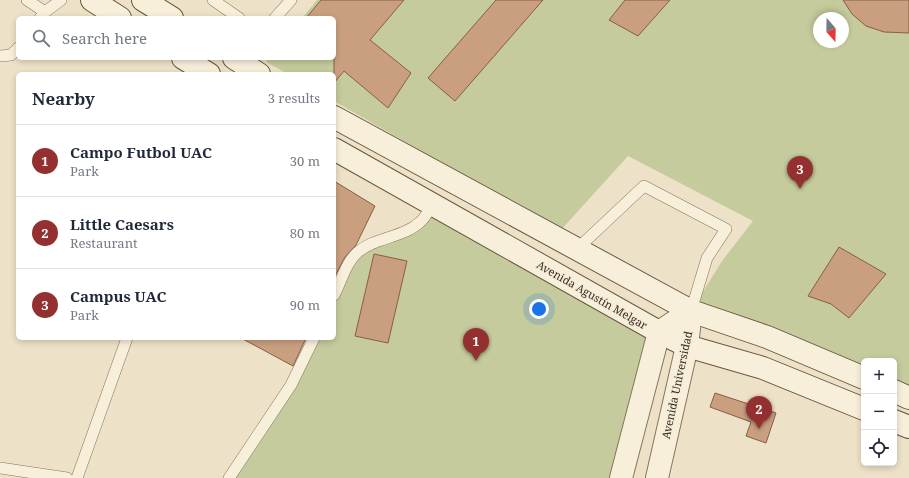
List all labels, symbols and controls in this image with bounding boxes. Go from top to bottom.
north arrow [813,12,849,48]
search box [16,16,336,60]
icon: search [30,27,52,49]
text: Search here [62,28,147,48]
text: Nearby [32,87,95,110]
text: 3 results [268,89,320,107]
text: Campo Futbol UAC [70,142,212,162]
text: 1 [41,152,49,170]
text: 30 m [290,152,320,170]
pin: 3 [787,156,813,189]
text: Park [70,162,99,180]
text: Little Caesars [70,214,174,234]
text: 2 [41,224,49,242]
text: 80 m [290,224,320,242]
text: Restaurant [70,234,138,252]
street label: Avenida Agustín Melgar [534,257,651,333]
text: Campus UAC [70,286,167,306]
text: 3 [41,296,49,314]
text: 90 m [290,296,320,314]
your location [529,299,549,319]
text: Park [70,306,99,324]
pin: 1 [463,328,489,361]
street label: Avenida Universidad [658,329,695,440]
map controls [861,358,897,466]
button: + [861,358,897,394]
button: − [861,394,897,430]
pin: 2 [746,396,772,429]
button: locate [861,430,897,466]

